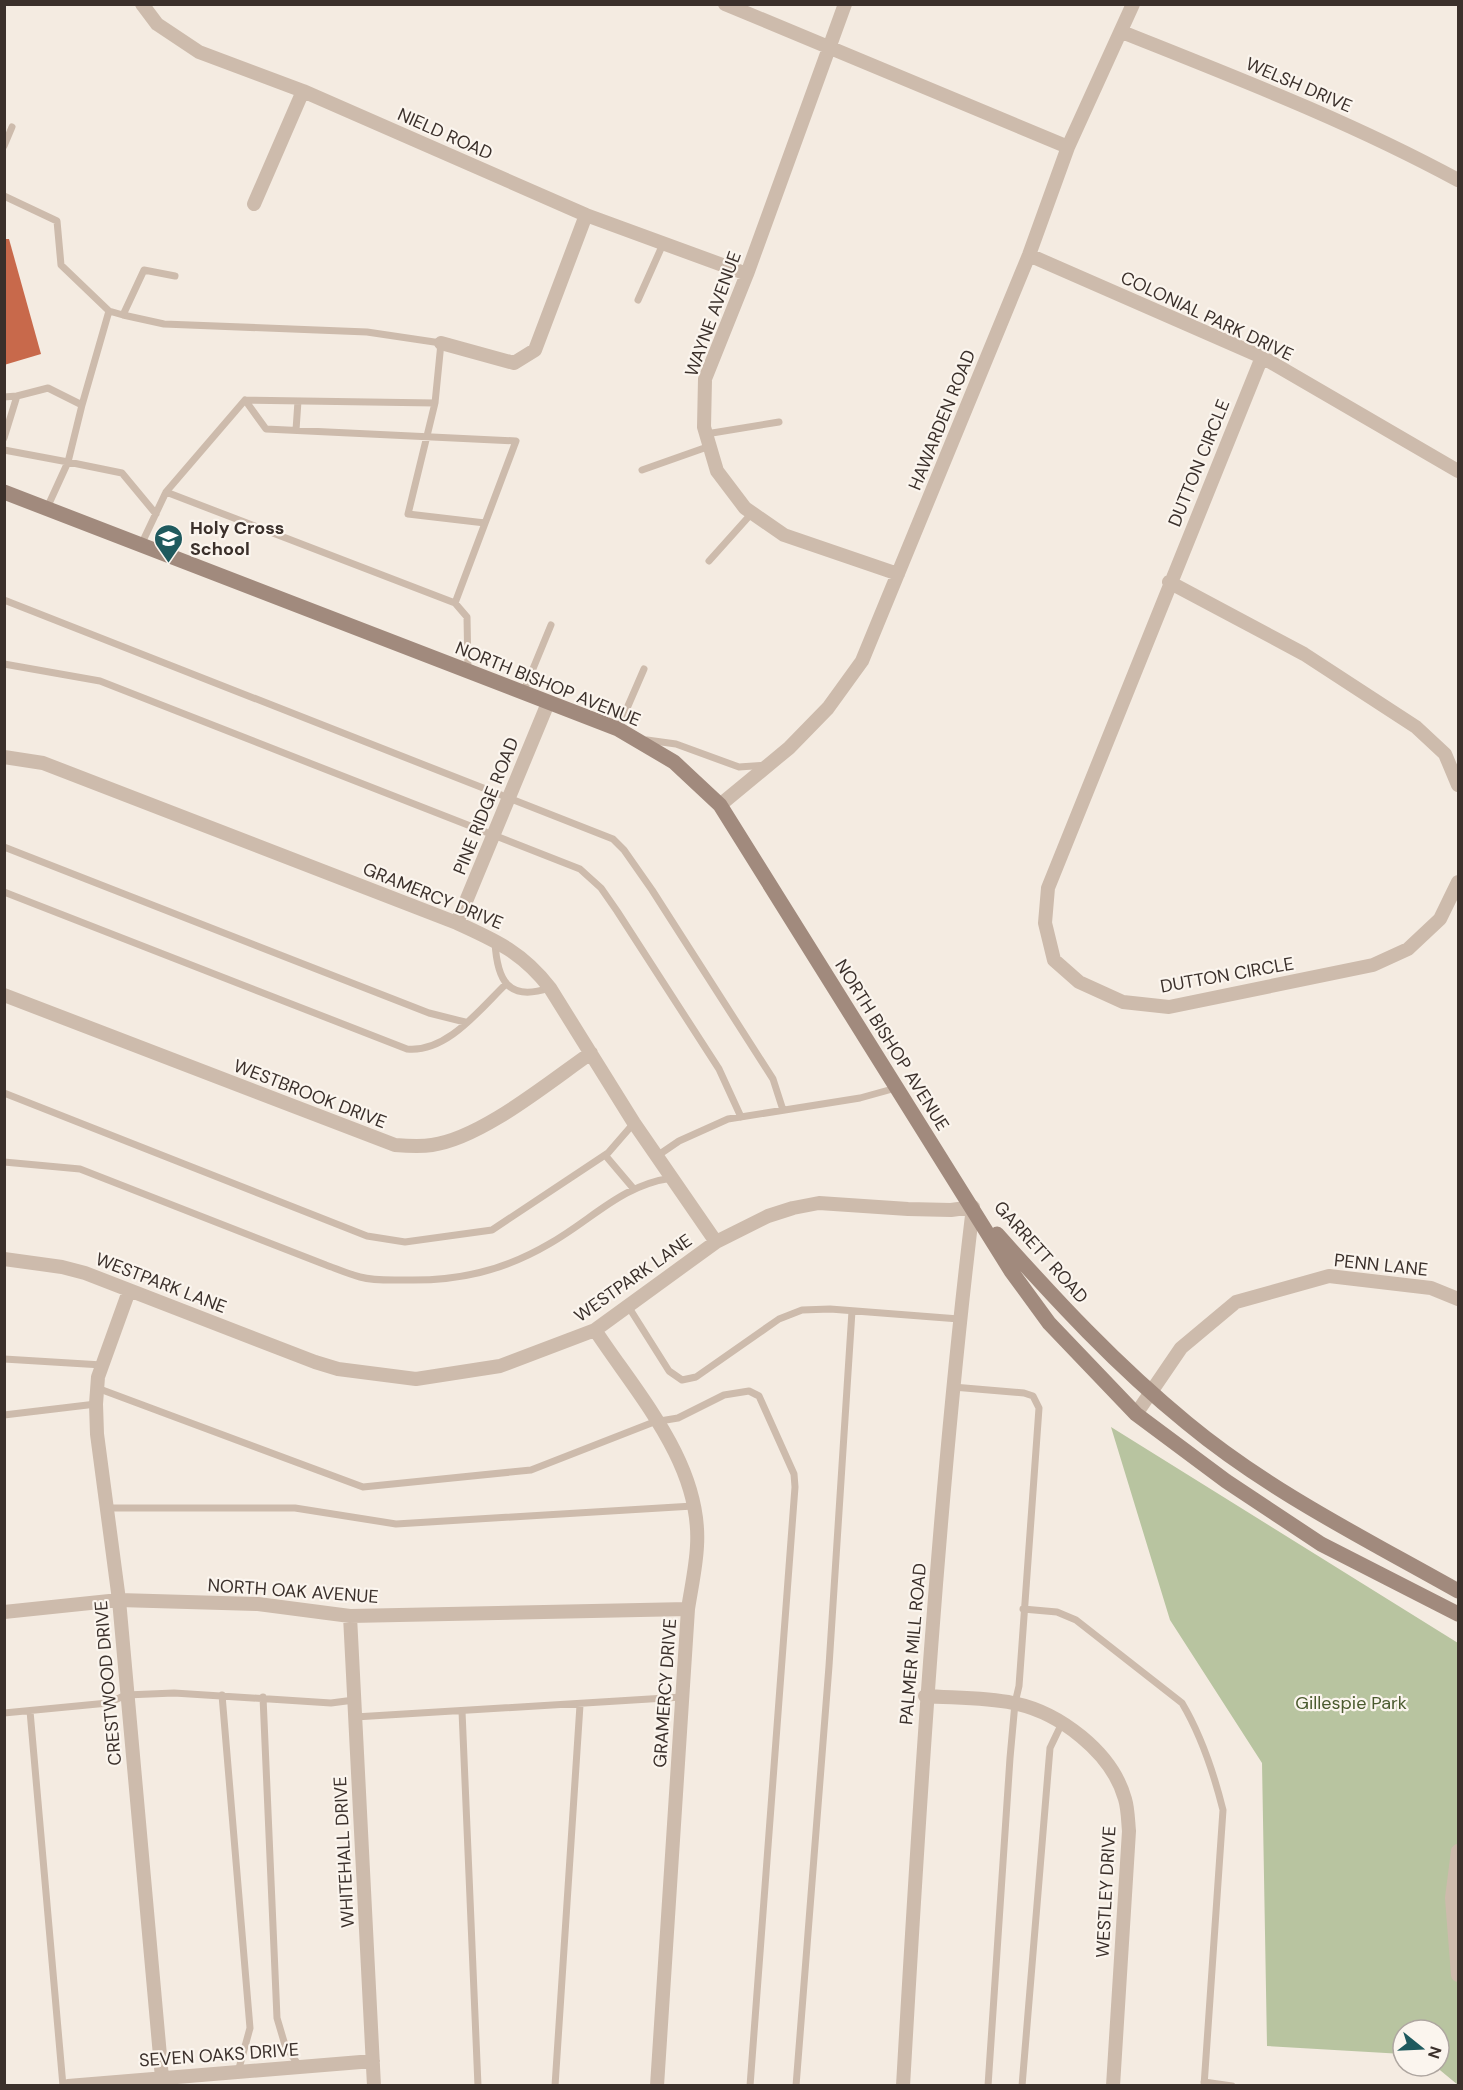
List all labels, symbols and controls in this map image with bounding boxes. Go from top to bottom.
street label: WELSH DRIVE [1242,52,1356,118]
street label: NIELD ROAD [394,102,496,166]
street label: WAYNE AVENUE [679,248,747,380]
street label: COLONIAL PARK DRIVE [1117,265,1297,367]
street label: HAWARDEN ROAD [903,346,981,494]
street label: DUTTON CIRCLE [1163,396,1235,530]
place label: Holy Cross School [190,516,284,561]
school or university icon: Holy Cross School [153,522,185,564]
street label: NORTH BISHOP AVENUE [452,636,644,732]
street label: PINE RIDGE ROAD [448,734,524,878]
street label: GRAMERCY DRIVE [359,857,507,935]
street label: DUTTON CIRCLE [1158,951,1296,999]
street label: NORTH BISHOP AVENUE [829,955,955,1135]
street label: WESTBROOK DRIVE [230,1054,390,1134]
street label: GARRETT ROAD [989,1196,1093,1308]
street label: WESTPARK LANE [569,1228,697,1328]
street label: WESTPARK LANE [92,1247,230,1319]
street label: PENN LANE [1333,1248,1429,1282]
street label: PALMER MILL ROAD [894,1562,932,1726]
street label: NORTH OAK AVENUE [207,1573,379,1609]
street label: CRESTWOOD DRIVE [89,1600,127,1766]
street label: GRAMERCY DRIVE [648,1618,682,1768]
park label: Gillespie Park [1295,1691,1407,1715]
street label: WHITEHALL DRIVE [328,1776,360,1928]
street label: WESTLEY DRIVE [1091,1825,1121,1959]
north arrow [1391,2018,1451,2078]
street label: SEVEN OAKS DRIVE [138,2037,300,2073]
text: N [1423,2044,1447,2061]

